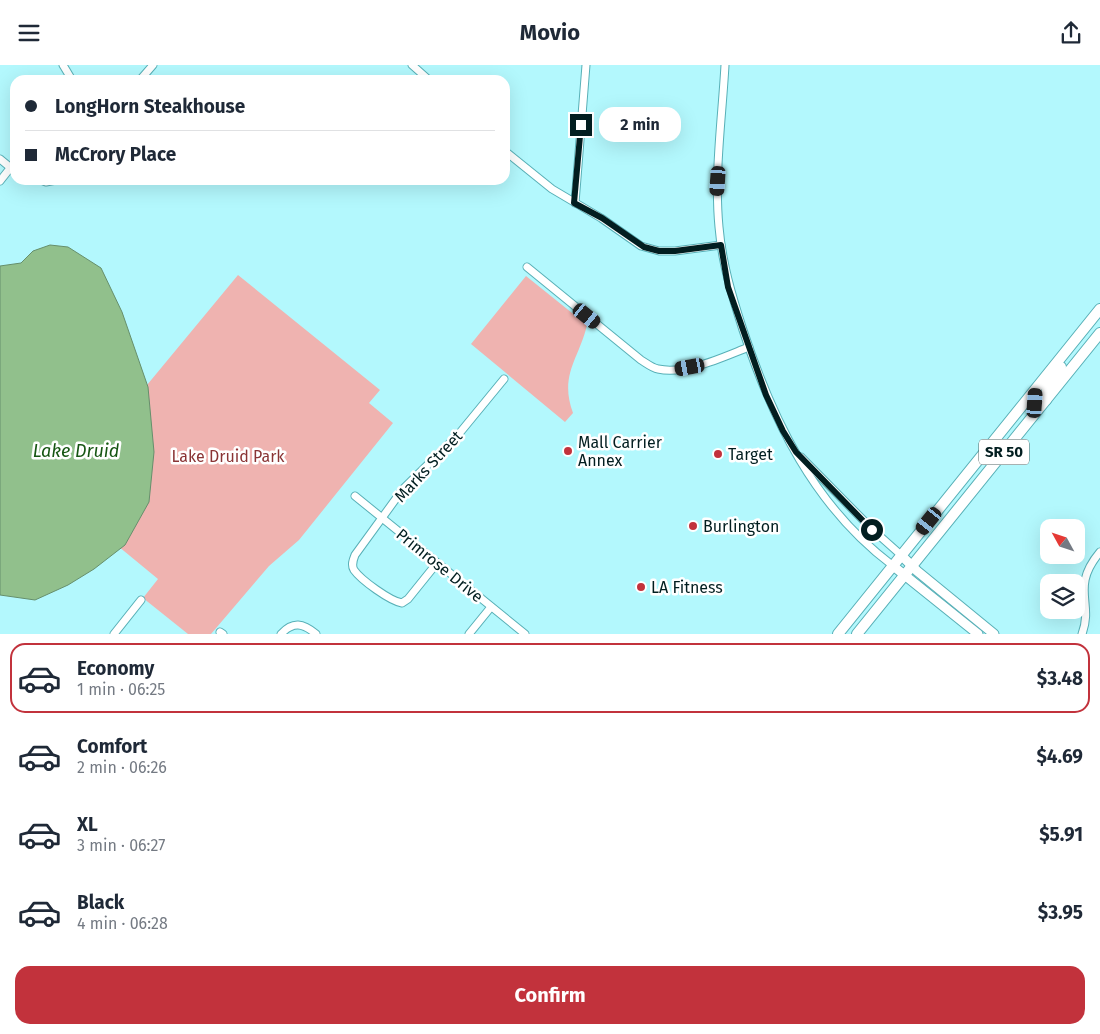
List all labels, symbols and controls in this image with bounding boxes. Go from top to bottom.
icon: menu [15,19,43,47]
text: Movio [520,19,580,46]
icon: share [1057,19,1085,47]
text: LongHorn Steakhouse [55,95,245,118]
callout: 2 min [598,107,681,143]
route end [570,114,592,136]
text: 2 min [620,115,660,134]
text: McCrory Place [55,143,176,166]
car [709,166,726,196]
car [570,301,603,331]
car [673,357,706,377]
car [1026,388,1043,418]
street label: Marks Street [391,427,466,506]
place label: Mall Carrier Annex [578,433,663,470]
road number: SR 50 [979,439,1029,465]
water label: Lake Druid [33,440,120,462]
marker: Mall Carrier Annex [562,445,574,457]
place label: Target [728,445,773,464]
park label: Lake Druid Park [171,447,285,466]
marker: Target [712,448,724,460]
car [913,505,944,537]
place label: Burlington [703,517,779,536]
route start [861,519,883,541]
north arrow [1040,519,1085,564]
map controls [1040,519,1085,619]
marker: Burlington [687,520,699,532]
street label: Primrose Drive [392,525,487,606]
button: layers [1040,574,1085,619]
place label: LA Fitness [651,578,723,597]
marker: LA Fitness [635,581,647,593]
icon: car [17,656,62,701]
text: Economy [77,657,154,680]
text: $3.48 [1037,667,1083,690]
text: 1 min · 06:25 [77,680,165,699]
icon: car [17,734,62,779]
text: Comfort [77,735,147,758]
text: $4.69 [1036,745,1083,768]
text: 2 min · 06:26 [77,758,167,777]
icon: car [17,812,62,857]
text: XL [77,813,98,836]
text: $5.91 [1039,823,1083,846]
text: 3 min · 06:27 [77,836,165,855]
icon: car [17,890,62,935]
text: Black [77,891,124,914]
text: $3.95 [1038,901,1083,924]
text: 4 min · 06:28 [77,914,168,933]
button: Confirm [15,966,1085,1024]

